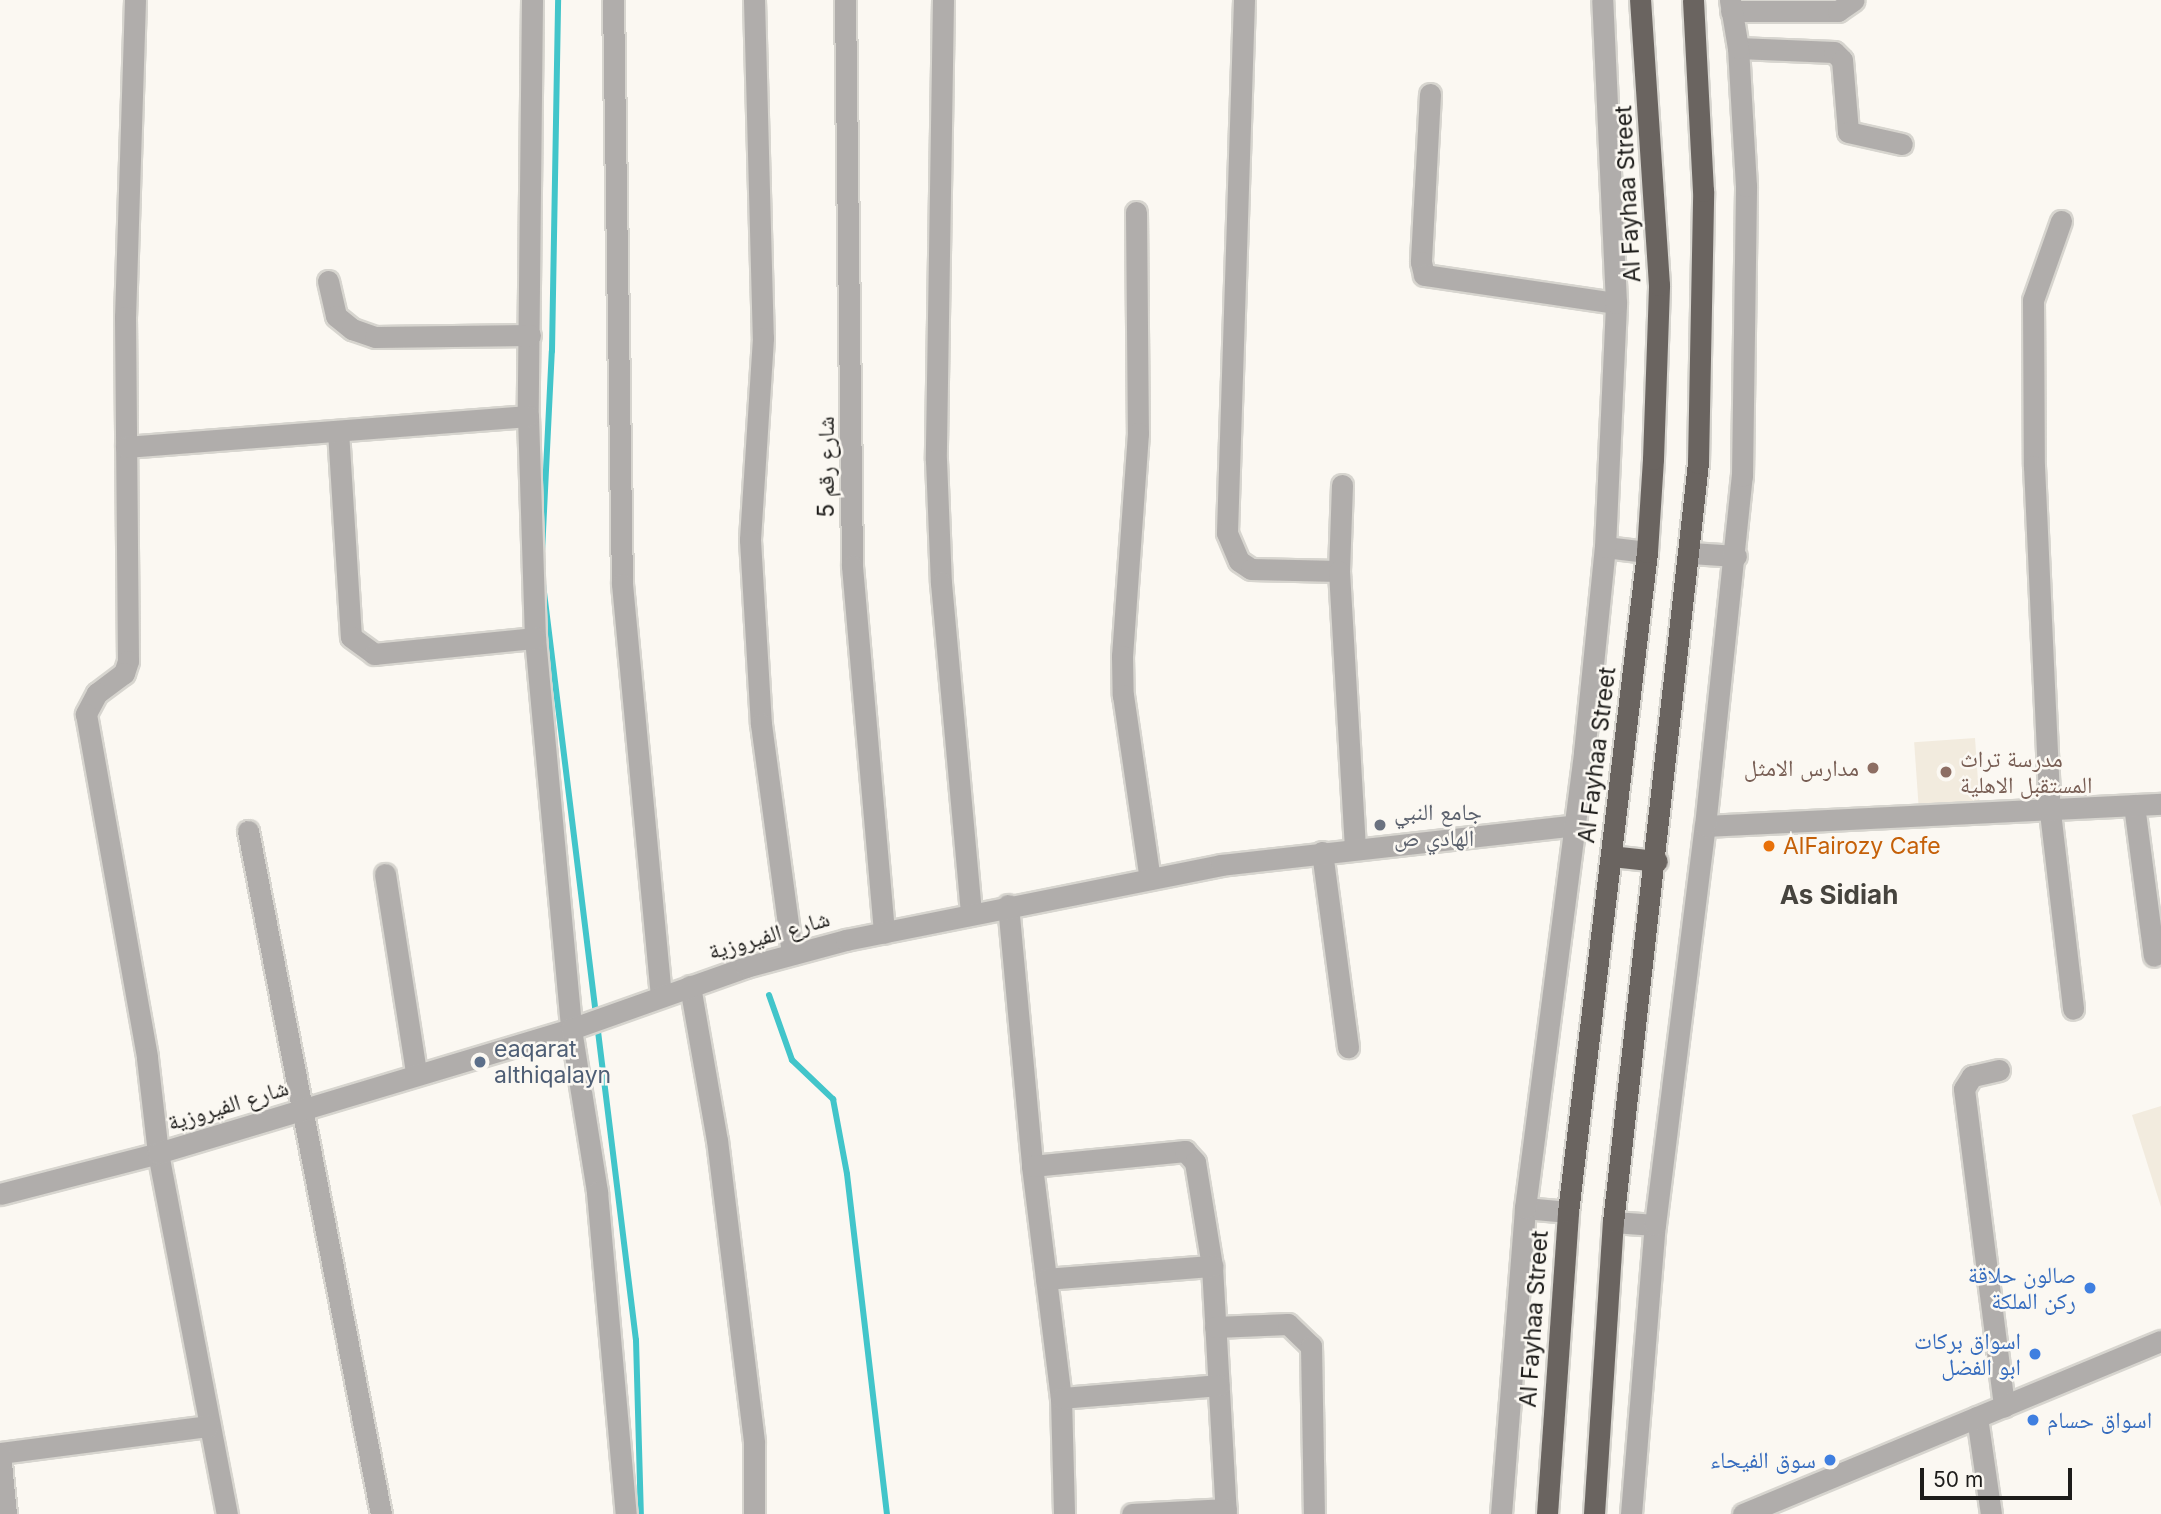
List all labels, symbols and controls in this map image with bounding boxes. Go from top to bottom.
street label: Al Fayhaa Street [1610,105,1646,283]
street label: شارع رقم 5 [812,416,840,518]
street label: Al Fayhaa Street [1572,665,1622,845]
place label: مدرسة تراث المستقبل الاهلية [1960,745,2092,799]
place label: مدارس الامثل [1744,754,1859,782]
marker: مدارس الامثل [1865,760,1881,776]
marker: مدرسة تراث المستقبل الاهلية [1938,764,1954,780]
place label: جامع النبي الهادي ص [1394,798,1482,852]
marker: جامع النبي الهادي ص [1372,817,1388,833]
place label: AlFairozy Cafe [1783,832,1941,860]
marker: AlFairozy Cafe [1761,838,1777,854]
district label: As Sidiah [1780,879,1898,911]
street label: شارع الفيروزية [705,905,833,965]
place label: eaqarat althiqalayn [494,1035,611,1089]
marker: eaqarat althiqalayn [472,1054,488,1070]
street label: شارع الفيروزية [164,1074,292,1136]
street label: Al Fayhaa Street [1514,1230,1554,1408]
place label: صالون حلاقة ركن الملكة [1968,1261,2076,1315]
marker: صالون حلاقة ركن الملكة [2082,1280,2098,1296]
place label: اسواق بركات ابو الفضل [1914,1327,2021,1381]
marker: اسواق بركات ابو الفضل [2027,1346,2043,1362]
place label: اسواق حسام [2047,1406,2152,1434]
marker: اسواق حسام [2025,1412,2041,1428]
place label: سوق الفيحاء [1710,1446,1816,1474]
marker: سوق الفيحاء [1822,1452,1838,1468]
scale bar [1923,1454,2075,1498]
text: 50 m [1933,1467,1983,1492]

